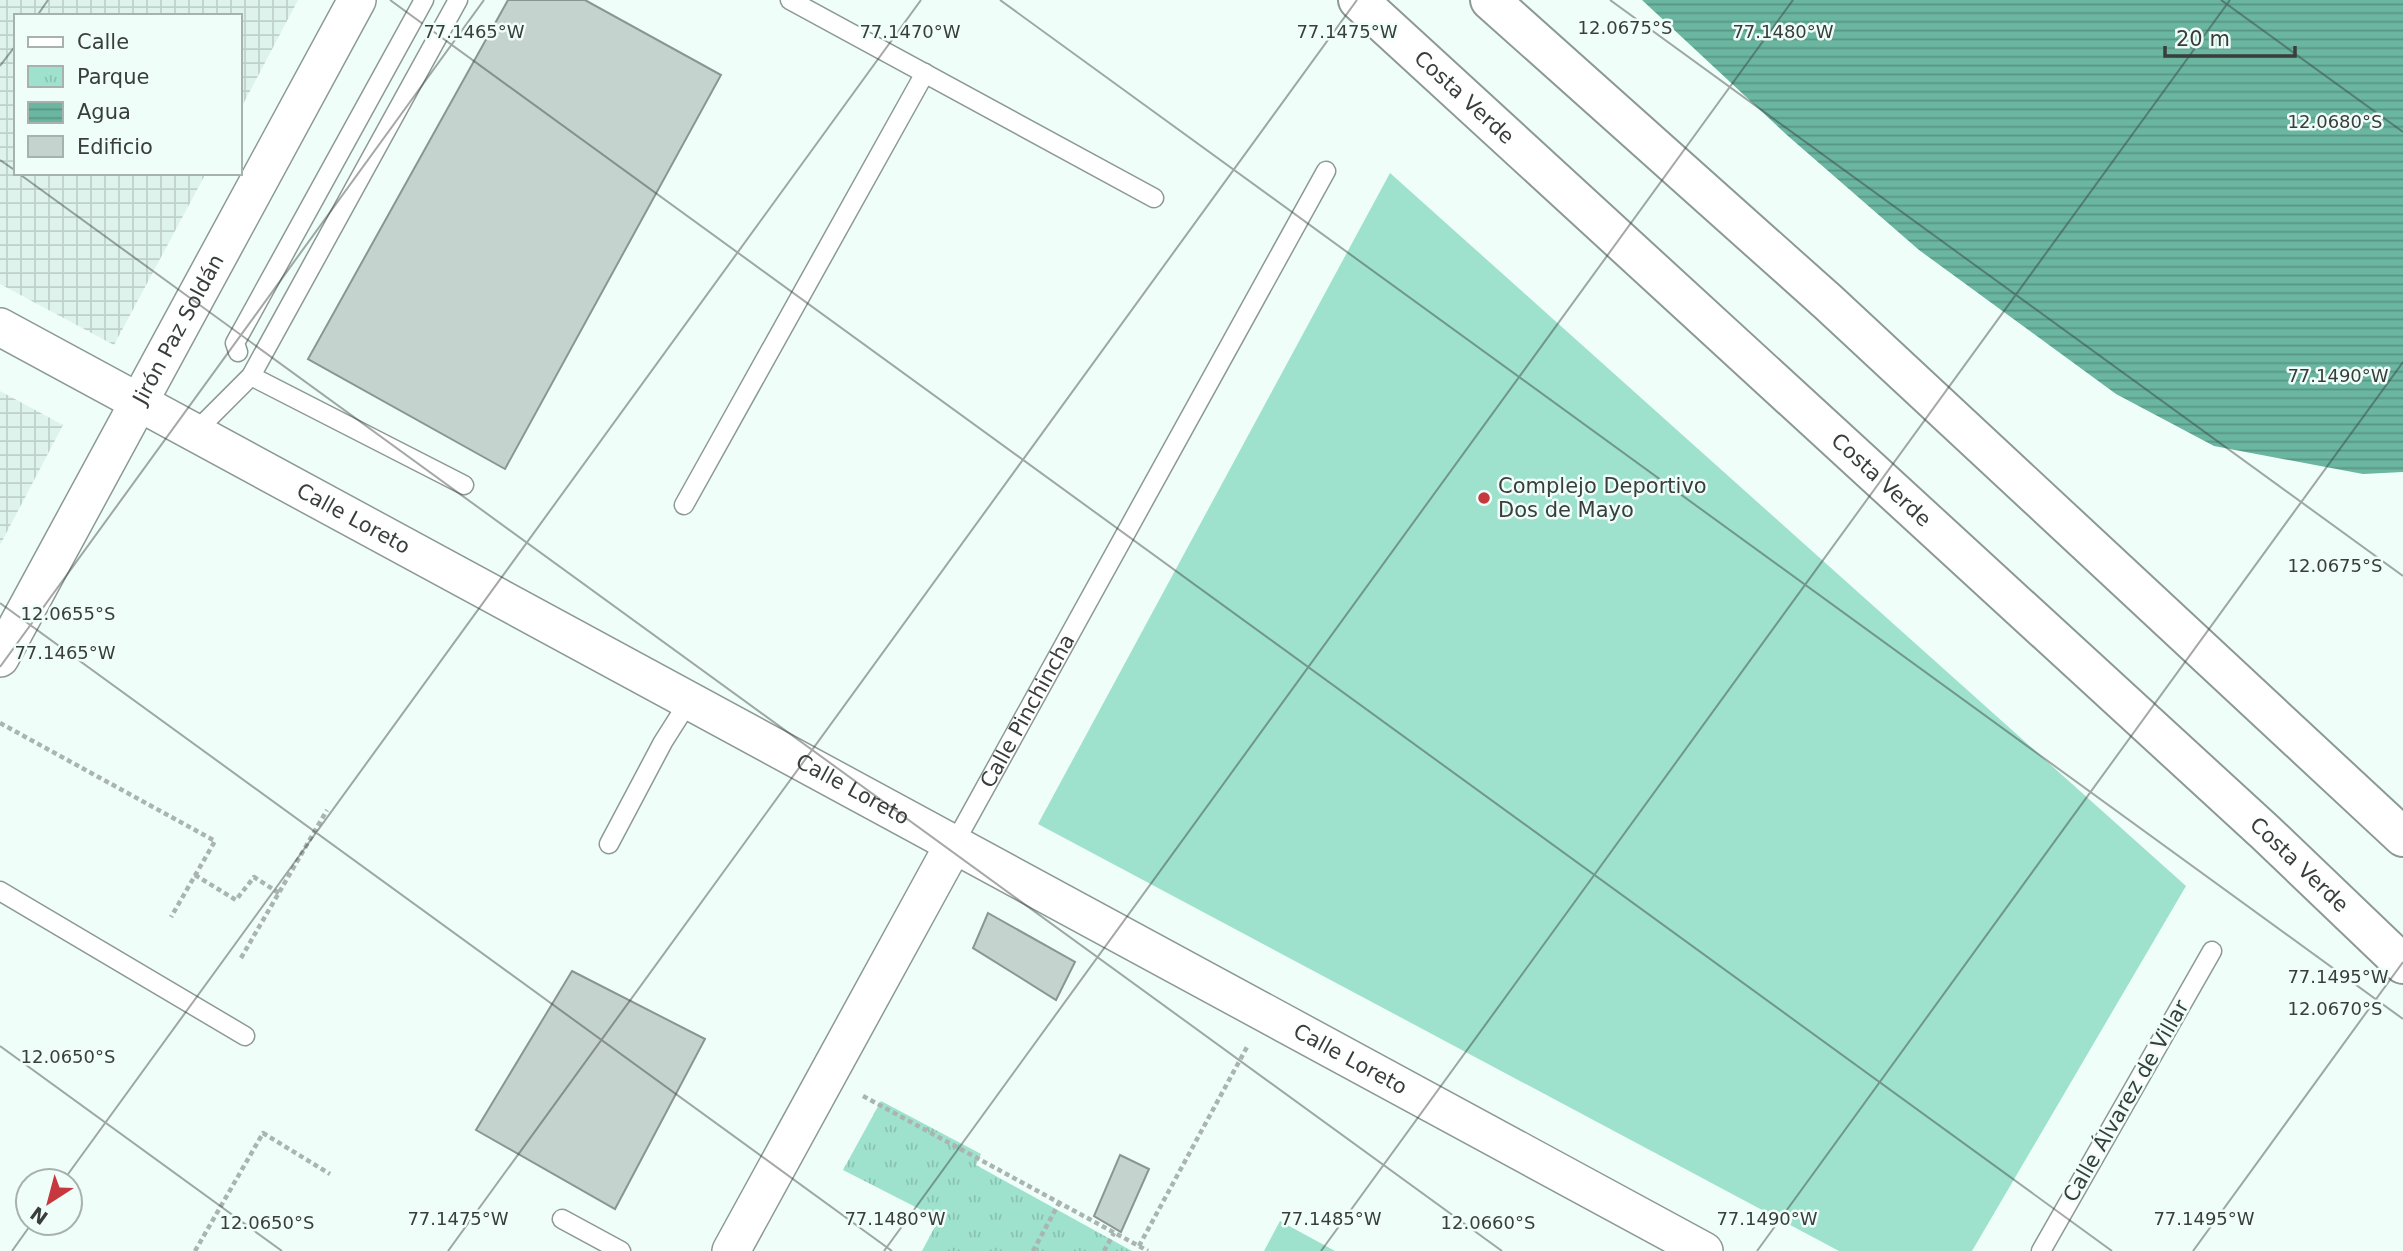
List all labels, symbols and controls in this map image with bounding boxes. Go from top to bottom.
legend [14,14,242,175]
scale bar [2165,14,2294,58]
text: 12.0675°S [1578,17,1672,38]
text: 77.1465°W [423,21,525,42]
text: 77.1470°W [859,21,961,42]
text: 77.1475°W [1296,21,1398,42]
text: 77.1480°W [1732,21,1834,42]
text: 20 m [2176,27,2230,51]
text: Calle [77,30,129,54]
street label: Costa Verde [1409,46,1519,149]
text: Parque [77,65,149,89]
text: Agua [77,100,131,124]
text: 12.0680°S [2288,111,2382,132]
text: Edificio [77,135,153,159]
street label: Jirón Paz Soldán [127,250,229,410]
text: 77.1490°W [2287,365,2389,386]
street label: Costa Verde [1826,428,1936,532]
place label: Complejo Deportivo Dos de Mayo [1498,474,1707,522]
street label: Calle Loreto [293,478,414,559]
marker: Complejo Deportivo Dos de Mayo [1476,490,1492,506]
text: 12.0675°S [2288,555,2382,576]
text: 12.0655°S [21,603,115,624]
street label: Calle Pinchincha [975,630,1080,792]
text: 77.1465°W [14,642,116,663]
street label: Calle Loreto [792,749,913,830]
street label: Costa Verde [2245,812,2353,917]
text: 77.1495°W [2287,966,2389,987]
street label: Calle Álvarez de Villar [2058,995,2194,1206]
text: 12.0670°S [2288,998,2382,1019]
street label: Calle Loreto [1289,1019,1411,1100]
text: 12.0650°S [21,1046,115,1067]
north arrow [14,1167,84,1237]
text: N [26,1202,52,1229]
text: 77.1475°W [407,1208,509,1229]
text: 77.1480°W [844,1208,946,1229]
text: 77.1485°W [1280,1208,1382,1229]
text: 77.1490°W [1716,1208,1818,1229]
text: 77.1495°W [2153,1208,2255,1229]
text: 12.0650°S [220,1212,314,1233]
text: 12.0660°S [1441,1212,1535,1233]

